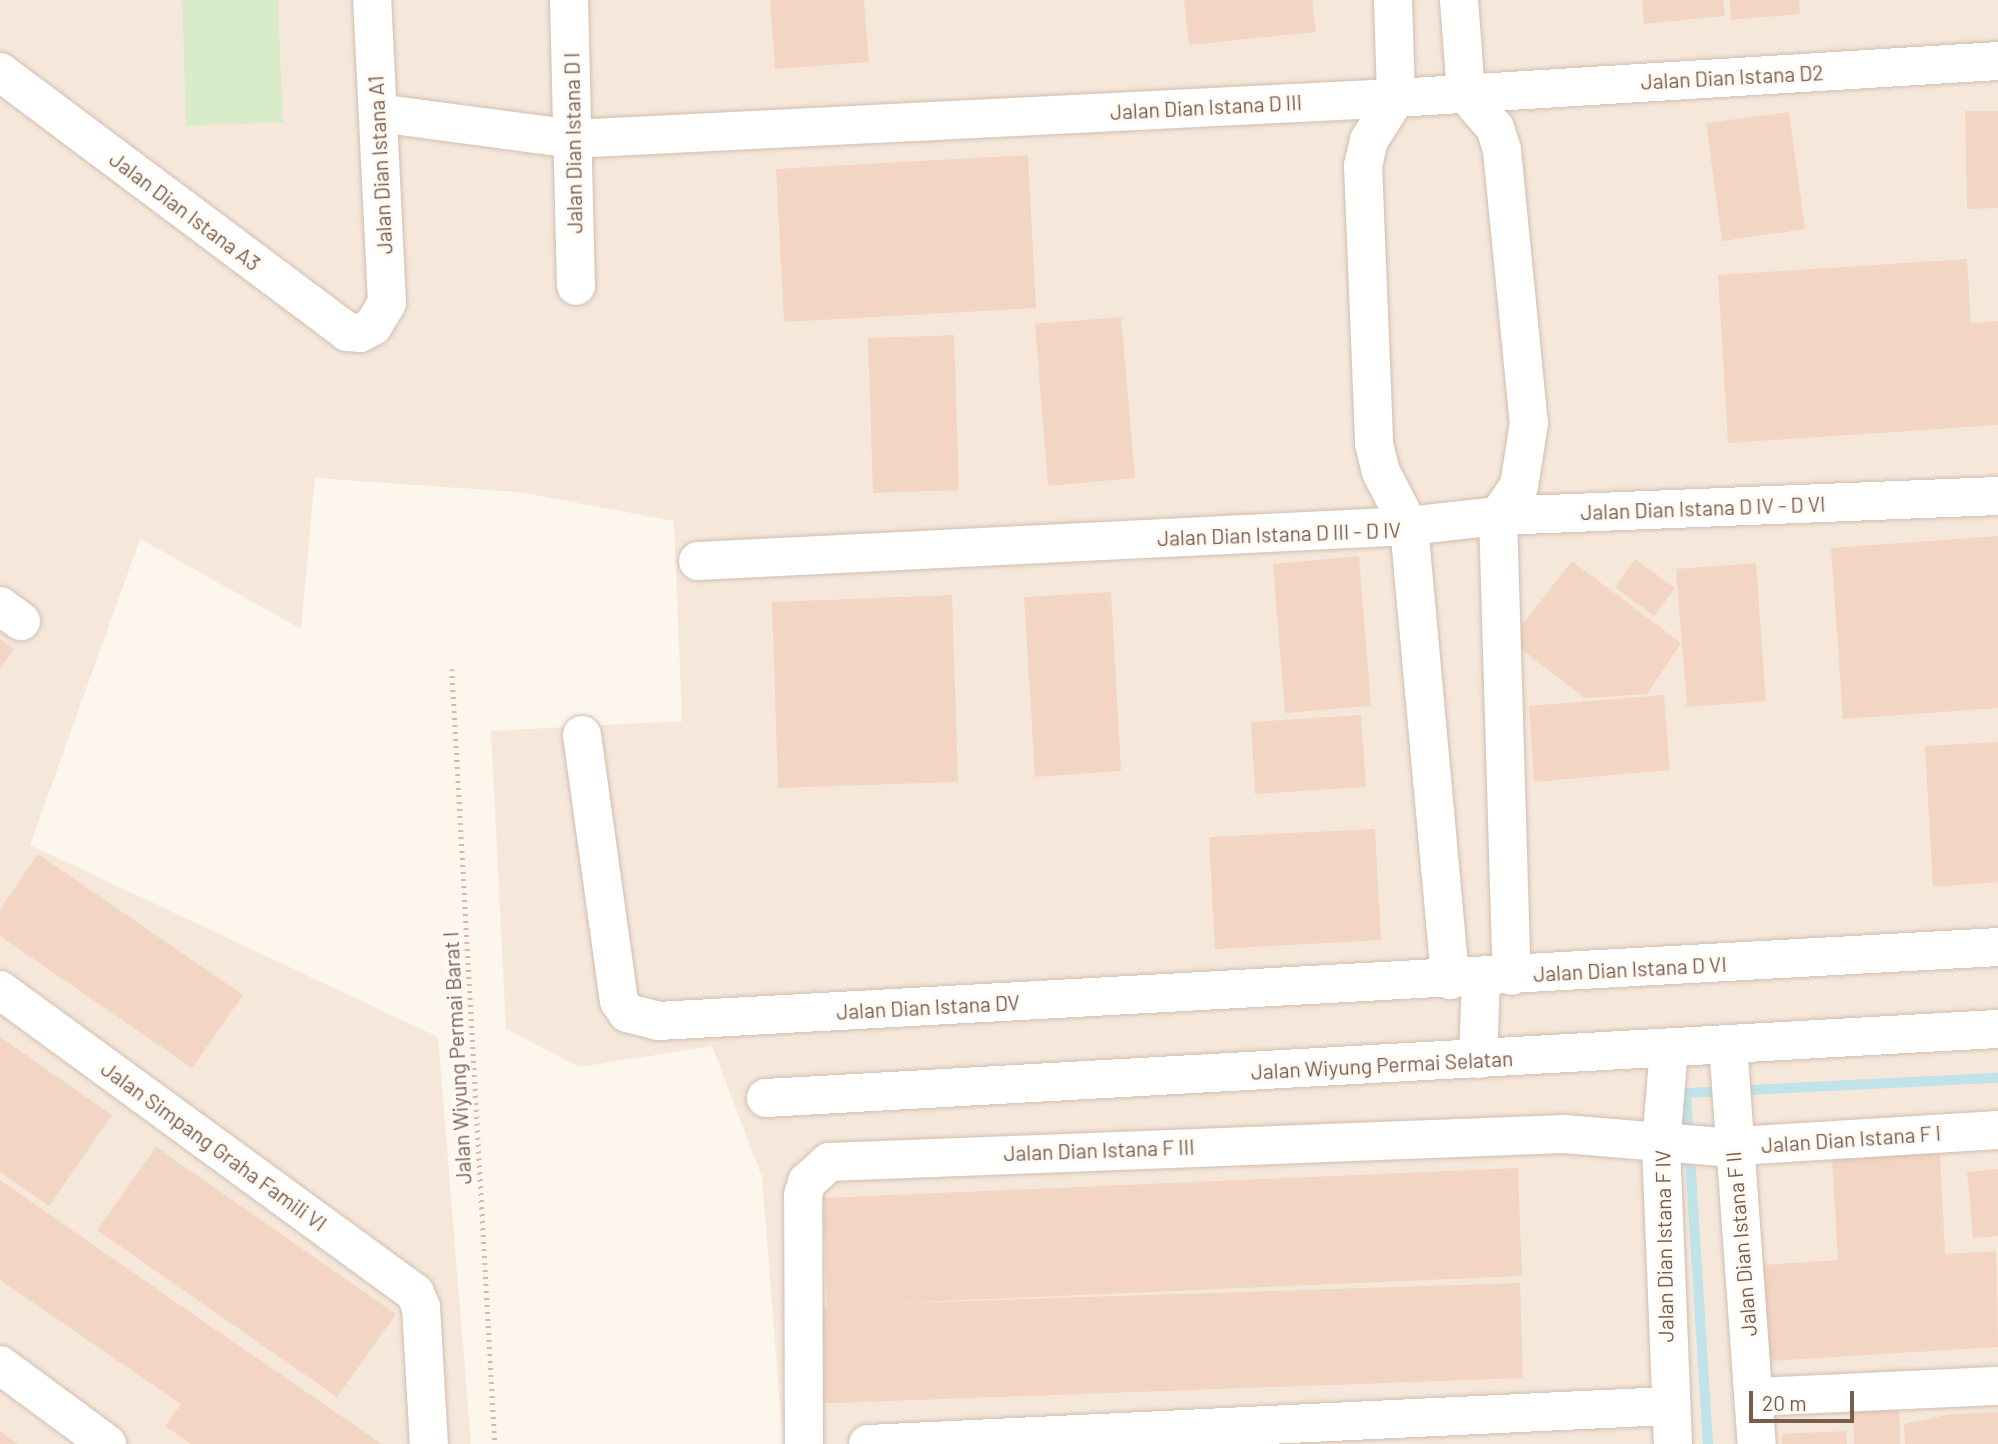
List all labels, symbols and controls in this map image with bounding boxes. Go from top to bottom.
street label: Jalan Dian Istana D I [559,52,587,234]
street label: Jalan Dian Istana D2 [1640,60,1824,94]
street label: Jalan Dian Istana A1 [363,75,397,255]
street label: Jalan Dian Istana D III [1109,89,1303,125]
street label: Jalan Dian Istana A3 [105,146,265,276]
street label: Jalan Dian Istana D IV - D VI [1580,491,1826,525]
street label: Jalan Dian Istana D III - D IV [1157,517,1401,551]
street label: Jalan Wiyung Permai Barat I [438,931,476,1185]
street label: Jalan Dian Istana D VI [1533,951,1727,987]
street label: Jalan Dian Istana DV [836,990,1020,1024]
street label: Jalan Wiyung Permai Selatan [1250,1046,1514,1084]
street label: Jalan Simpang Graha Famili VI [96,1056,332,1236]
street label: Jalan Dian Istana F I [1760,1120,1942,1158]
street label: Jalan Dian Istana F III [1003,1134,1195,1166]
street label: Jalan Dian Istana F IV [1650,1149,1678,1343]
street label: Jalan Dian Istana F II [1720,1150,1762,1338]
scale bar [1753,1378,1858,1422]
text: 20 m [1762,1390,1807,1415]

